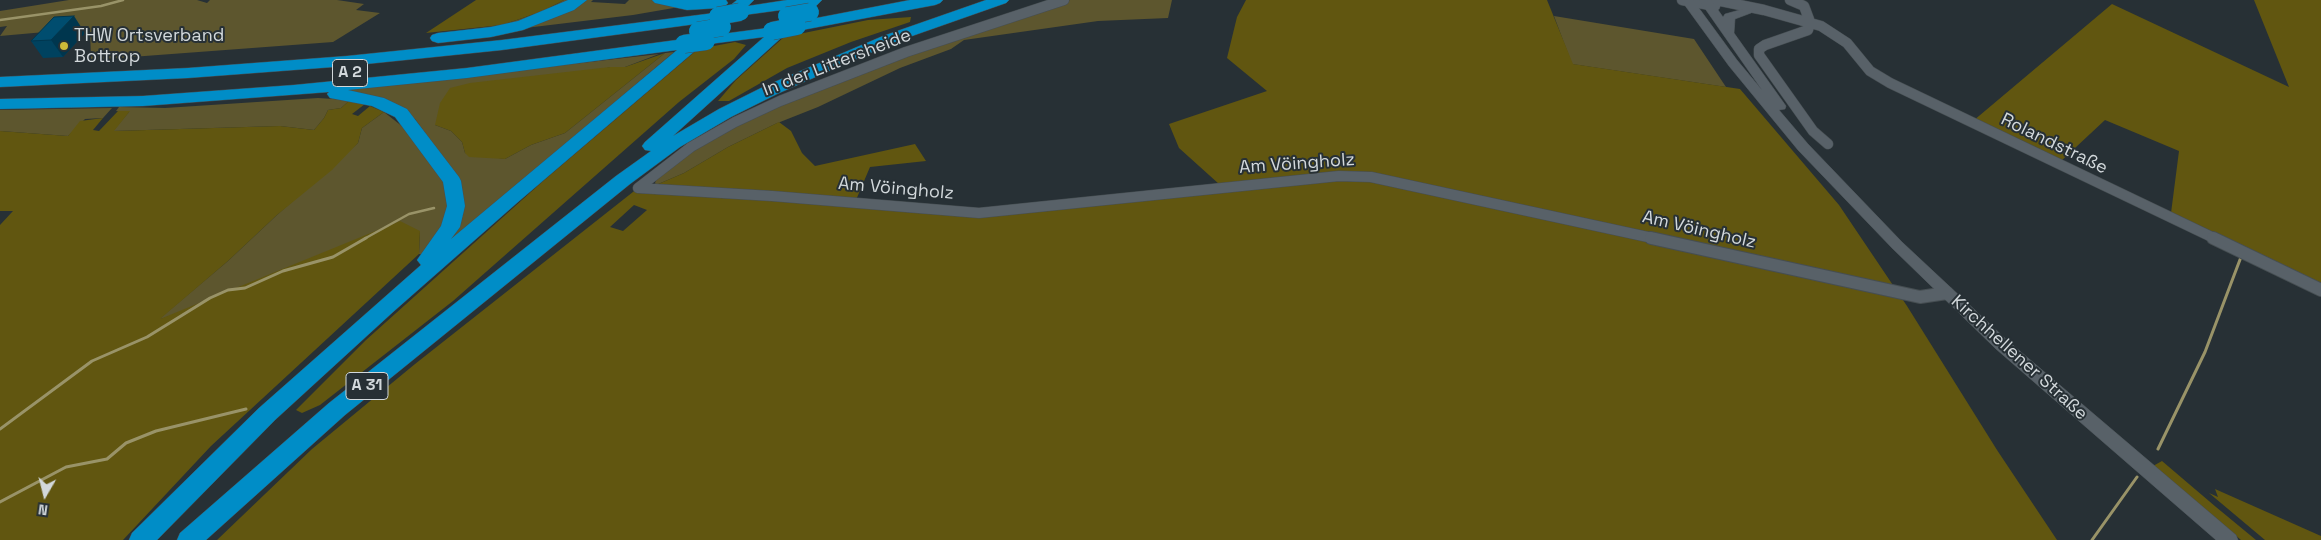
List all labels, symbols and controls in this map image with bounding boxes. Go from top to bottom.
place label: THW Ortsverband Bottrop [74,25,224,68]
street label: In der Littersheide [760,25,914,101]
marker: THW Ortsverband Bottrop [58,40,70,52]
road number: A 2 [332,59,368,86]
street label: Rolandstraße [1997,109,2111,179]
street label: Am Vöingholz [1238,149,1356,179]
street label: Am Vöingholz [837,173,955,205]
street label: Am Vöingholz [1640,206,1758,254]
street label: Kirchhellener Straße [1946,291,2092,425]
road number: A 31 [346,372,388,400]
north arrow [20,470,70,520]
text: N [37,500,49,519]

